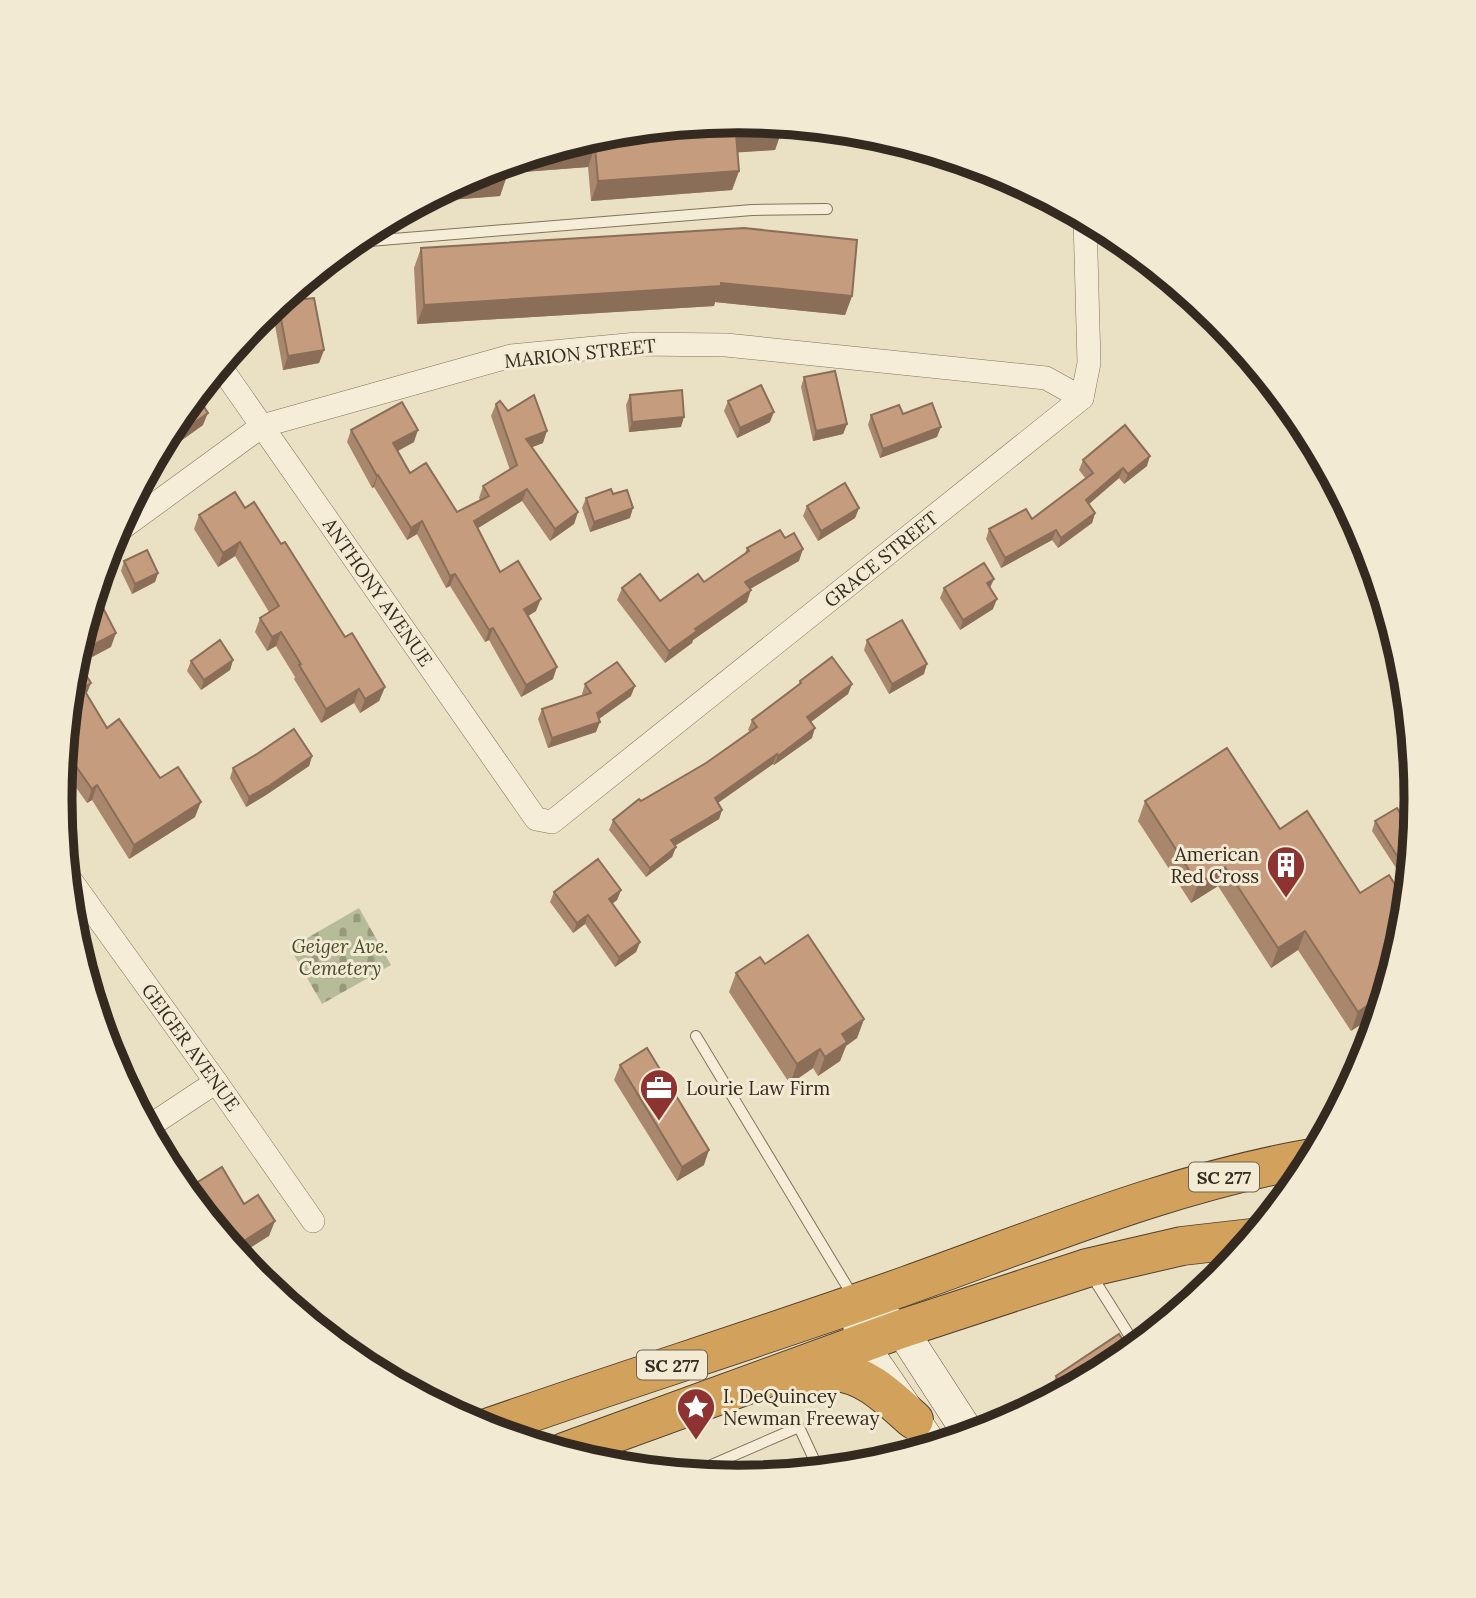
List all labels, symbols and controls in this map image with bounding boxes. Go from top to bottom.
street label: MARION STREET [503,333,657,373]
street label: GRACE STREET [819,506,943,612]
street label: ANTHONY AVENUE [317,512,438,671]
place label: American Red Cross [1171,842,1259,888]
building icon: American Red Cross [1265,844,1307,899]
park label: Geiger Ave. Cemetery [291,934,389,980]
street label: GEIGER AVENUE [137,979,245,1115]
office icon: Lourie Law Firm [638,1067,680,1122]
place label: Lourie Law Firm [686,1076,830,1100]
road number: SC 277 [1189,1162,1259,1192]
road number: SC 277 [637,1350,707,1380]
place label: I. DeQuincey Newman Freeway [723,1384,879,1430]
place icon: I. DeQuincey Newman Freeway [675,1386,717,1441]

